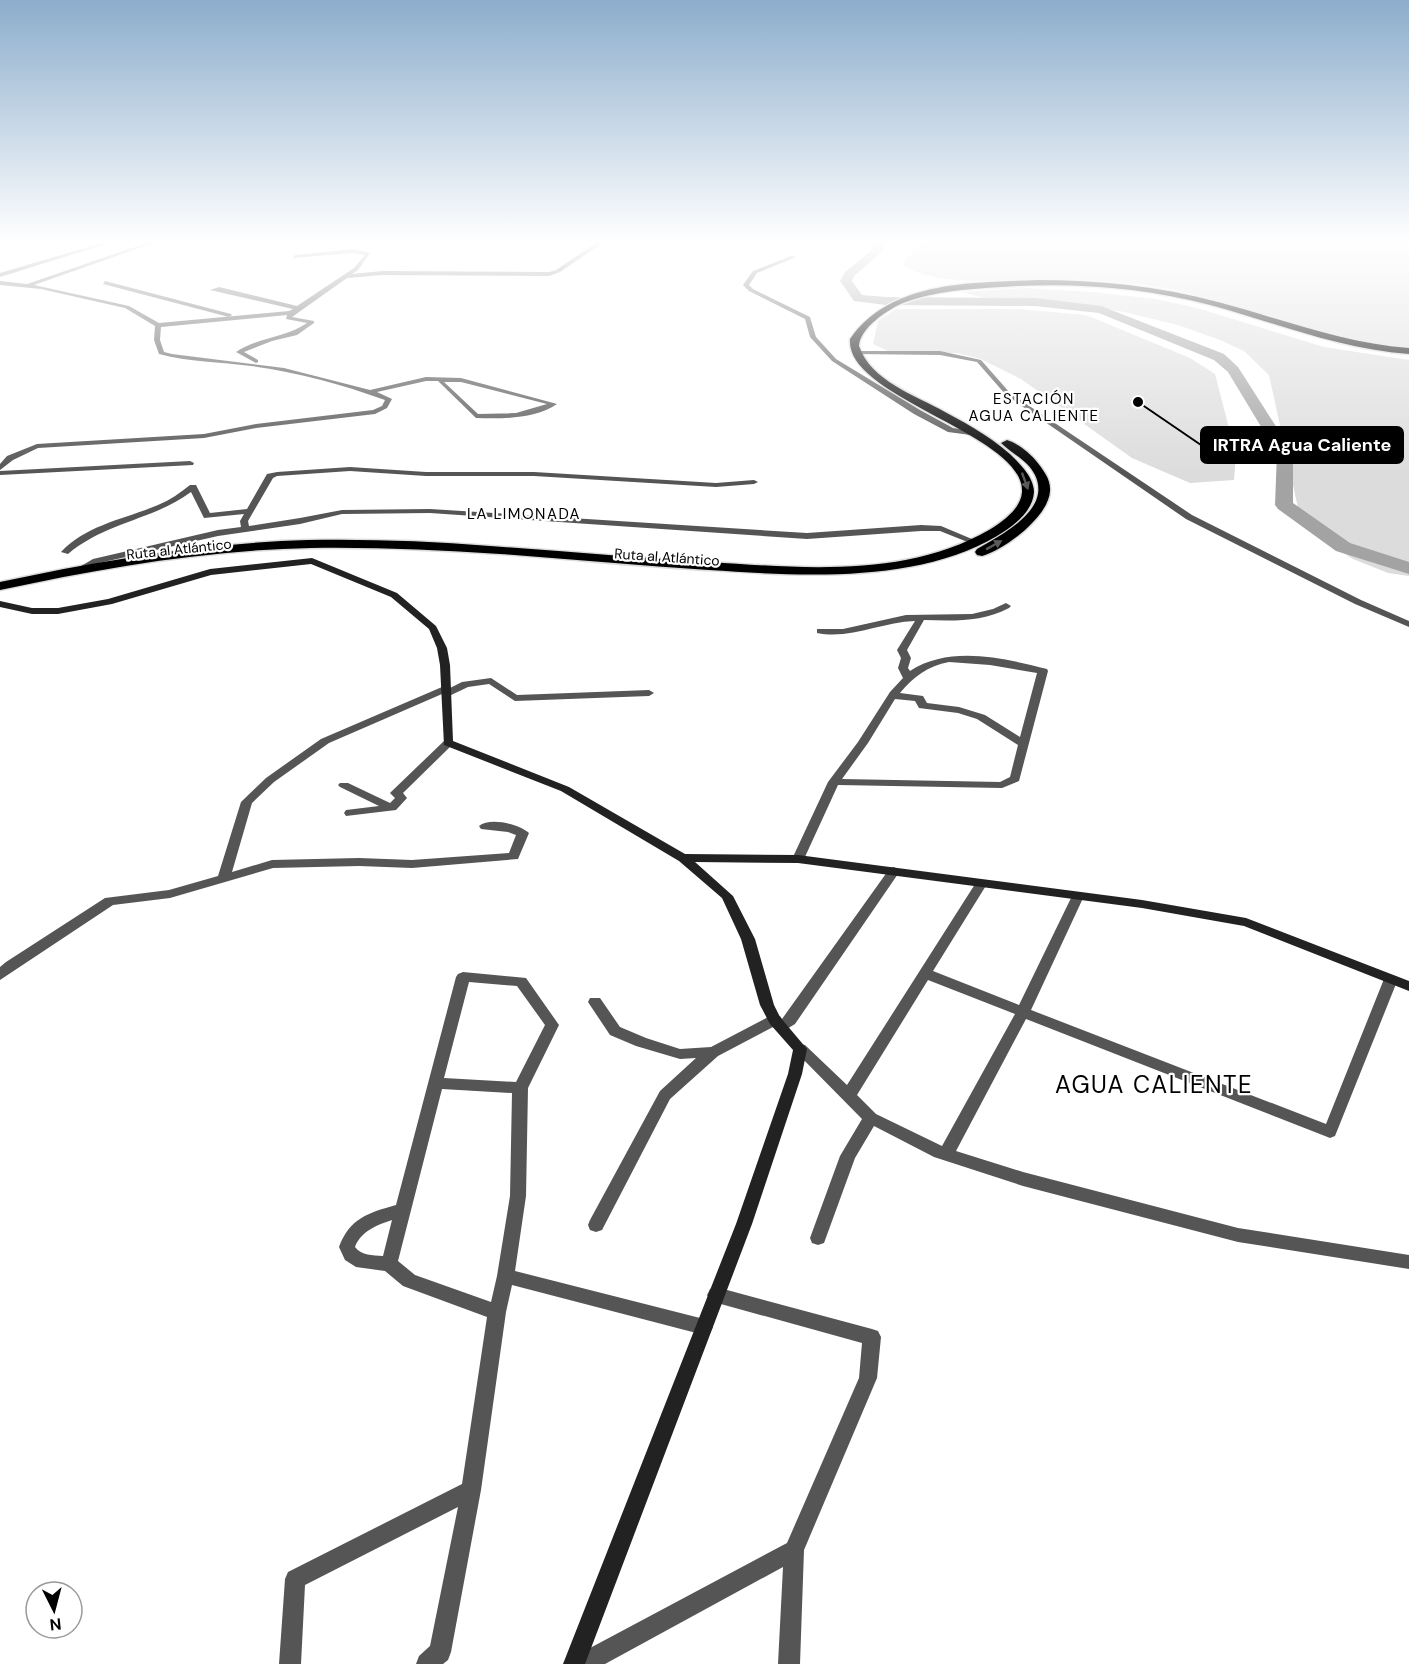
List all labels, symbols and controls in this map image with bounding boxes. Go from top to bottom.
district label: ESTACIÓN AGUA CALIENTE [968,389,1100,426]
callout: IRTRA Agua Caliente [1201,427,1403,463]
text: IRTRA Agua Caliente [1213,433,1391,457]
one-way arrow [1021,472,1031,490]
district label: LA LIMONADA [467,504,581,524]
street label: Ruta al Atlántico [125,535,233,563]
one-way arrow [986,540,1003,550]
street label: Ruta al Atlántico [614,544,720,570]
district label: AGUA CALIENTE [1055,1069,1253,1100]
north arrow [24,1580,84,1640]
text: N [49,1613,62,1635]

